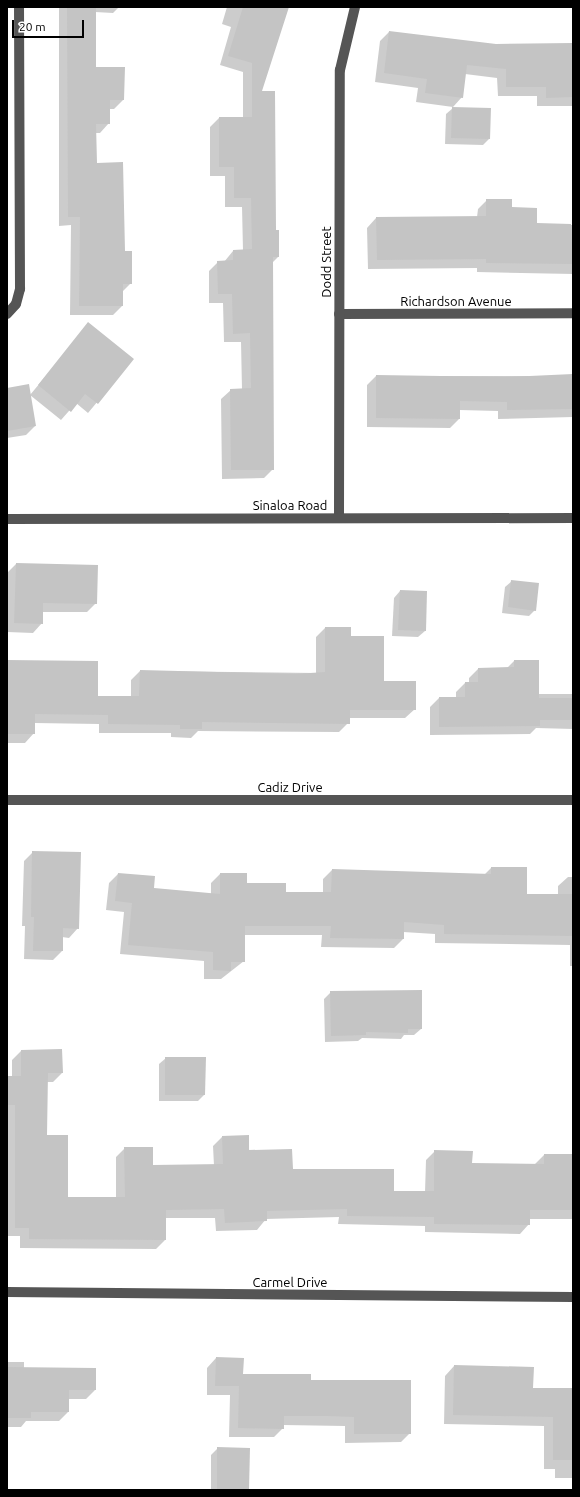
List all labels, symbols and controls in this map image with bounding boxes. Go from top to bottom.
scale bar [14,12,86,38]
text: 20 m [19,20,46,33]
street label: Dodd Street [318,226,334,298]
street label: Richardson Avenue [400,293,512,309]
street label: Sinaloa Road [253,497,327,513]
street label: Cadiz Drive [257,779,323,795]
street label: Carmel Drive [252,1274,328,1290]

